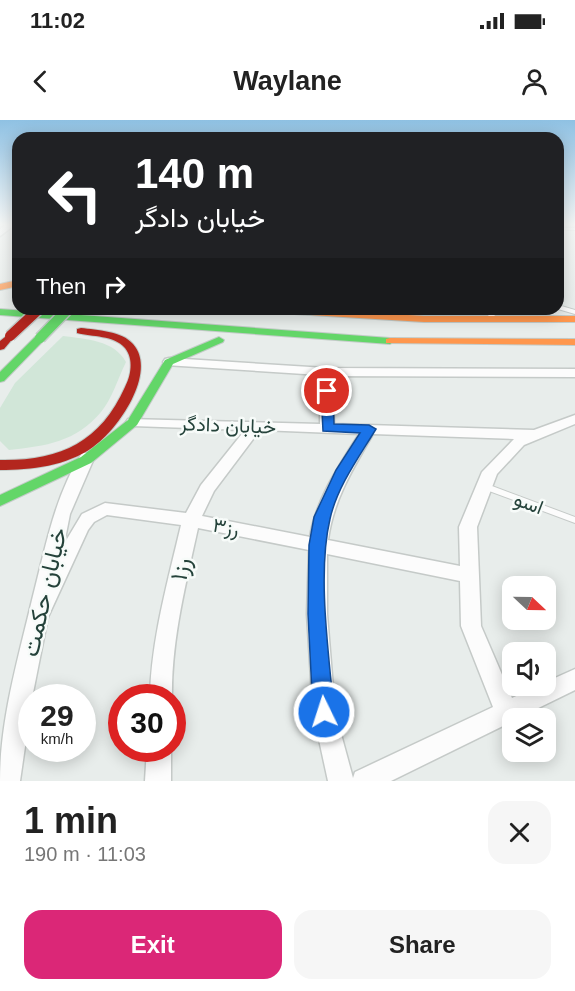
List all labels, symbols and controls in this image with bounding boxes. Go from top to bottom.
text: 11:02 [30,8,85,33]
icon: back [24,65,57,98]
icon: person [518,65,551,98]
text: Waylane [233,66,342,96]
text: 140 m [135,150,254,197]
icon: left [36,156,114,234]
text: خیابان دادگر [135,203,265,233]
icon: right [98,270,131,303]
text: Then [36,274,86,299]
pin [301,365,352,416]
icon: arrive [310,374,343,407]
street label: خیابان دادگر [178,412,276,440]
street label: اسو [511,487,547,520]
street label: رز۳ [210,514,241,542]
street label: خیابان حکمت [16,525,73,659]
street label: رز۱ [164,555,198,583]
north arrow [502,576,556,630]
map controls [502,576,556,762]
button: sound [502,642,556,696]
position arrow [292,680,356,744]
speed limit sign: 30 [108,684,186,762]
text: 29 [40,699,74,732]
button: layers [502,708,556,762]
text: km/h [41,730,73,747]
text: 1 min [24,800,118,841]
button: close [488,801,551,864]
text: 190 m · 11:03 [24,843,146,865]
button: Exit [24,910,282,979]
button: Share [294,910,551,979]

